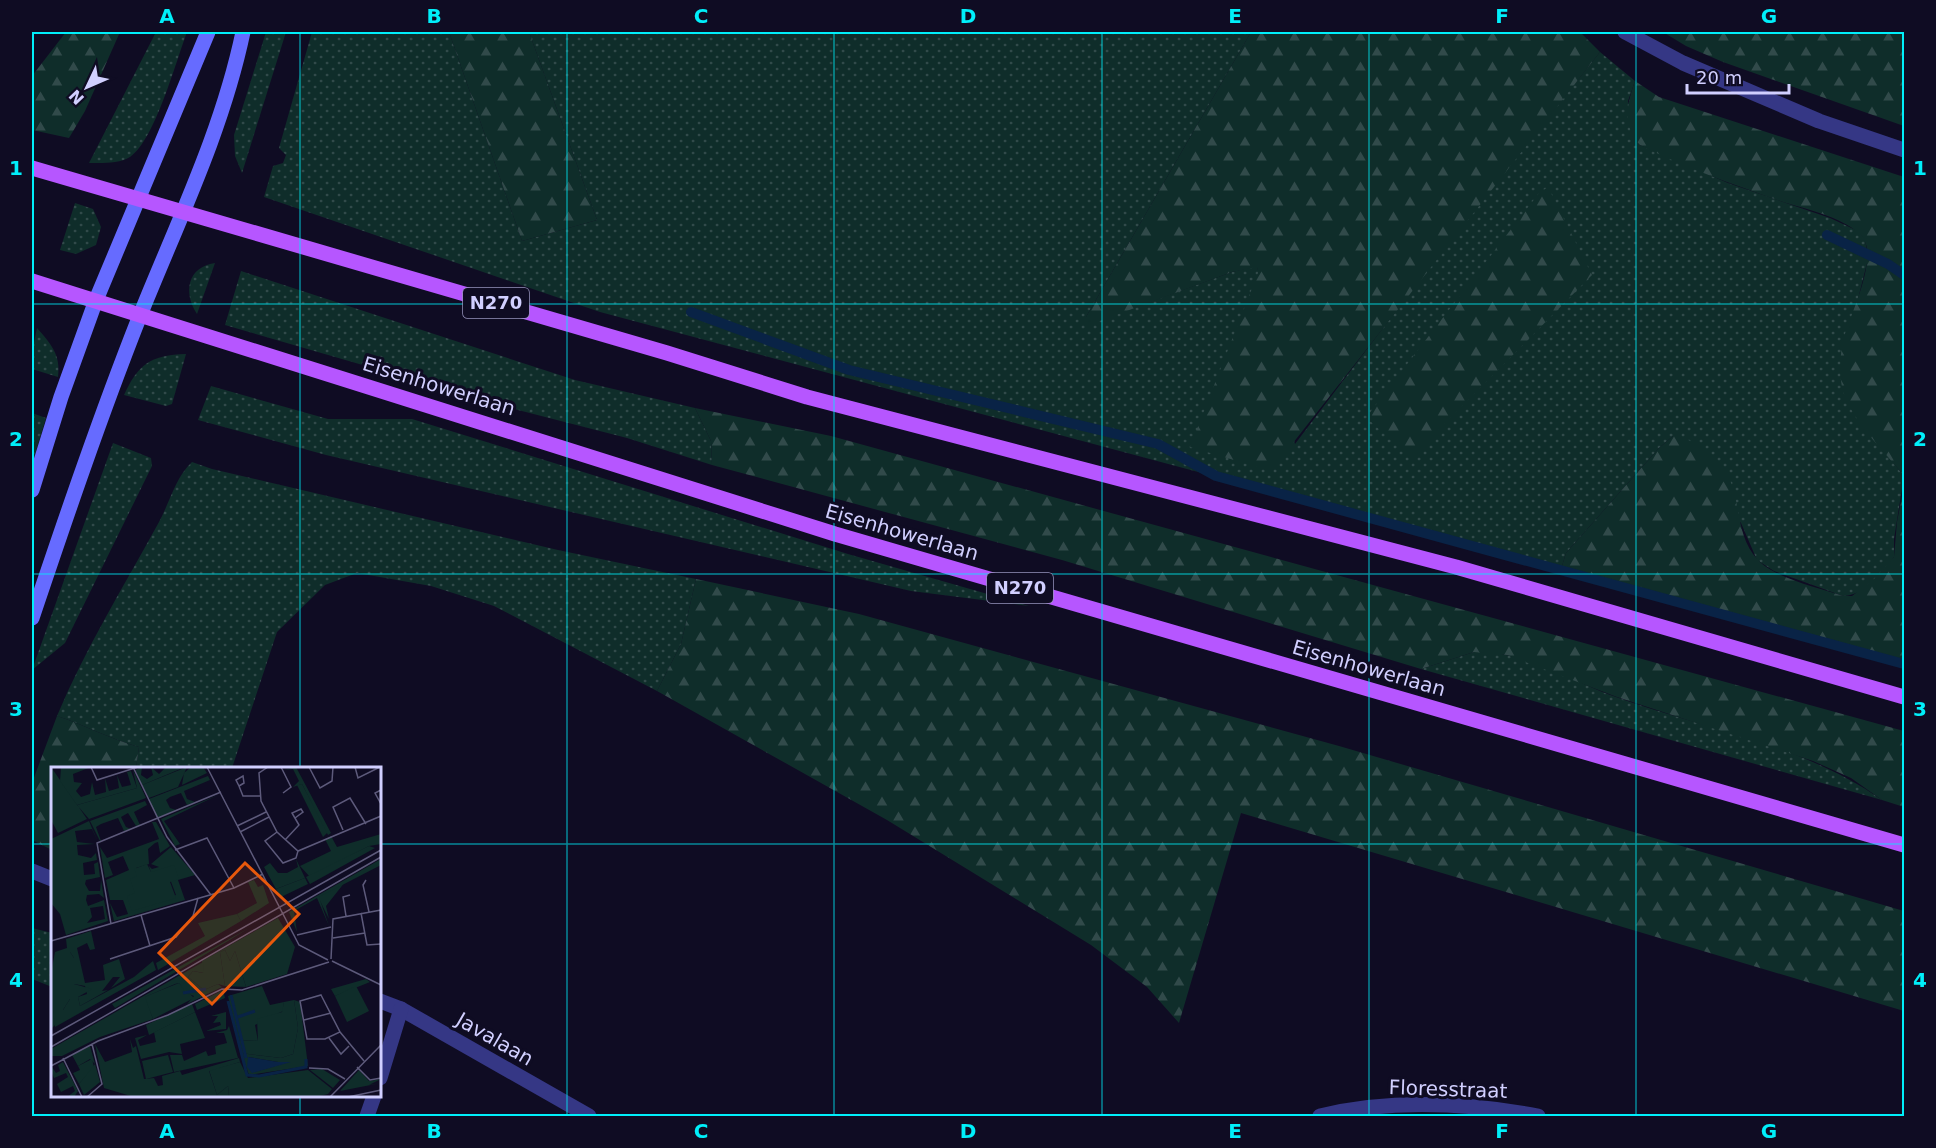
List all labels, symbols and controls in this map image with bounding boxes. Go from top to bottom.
text: A [159,4,175,28]
text: B [426,4,442,28]
text: C [694,4,708,28]
text: D [960,4,976,28]
text: E [1228,4,1242,28]
text: F [1495,4,1509,28]
text: G [1761,4,1777,28]
north arrow [57,57,117,117]
scale bar [1687,57,1789,95]
text: 20 m [1696,67,1742,88]
text: N [65,86,88,108]
text: 1 [9,156,23,180]
text: 1 [1913,156,1927,180]
road number: N270 [463,288,529,318]
street label: Eisenhowerlaan [360,351,518,421]
text: 2 [9,427,23,451]
text: 2 [1913,427,1927,451]
street label: Eisenhowerlaan [823,499,981,565]
road number: N270 [987,573,1053,603]
street label: Eisenhowerlaan [1290,635,1448,701]
text: 3 [9,697,23,721]
text: 3 [1913,697,1927,721]
inset map [51,767,381,1097]
text: 4 [9,968,23,992]
text: 4 [1913,968,1927,992]
street label: Javalaan [450,1006,538,1071]
street label: Floresstraat [1388,1075,1508,1103]
text: A [159,1119,175,1143]
text: B [426,1119,442,1143]
text: C [694,1119,708,1143]
text: D [960,1119,976,1143]
text: E [1228,1119,1242,1143]
text: F [1495,1119,1509,1143]
text: G [1761,1119,1777,1143]

